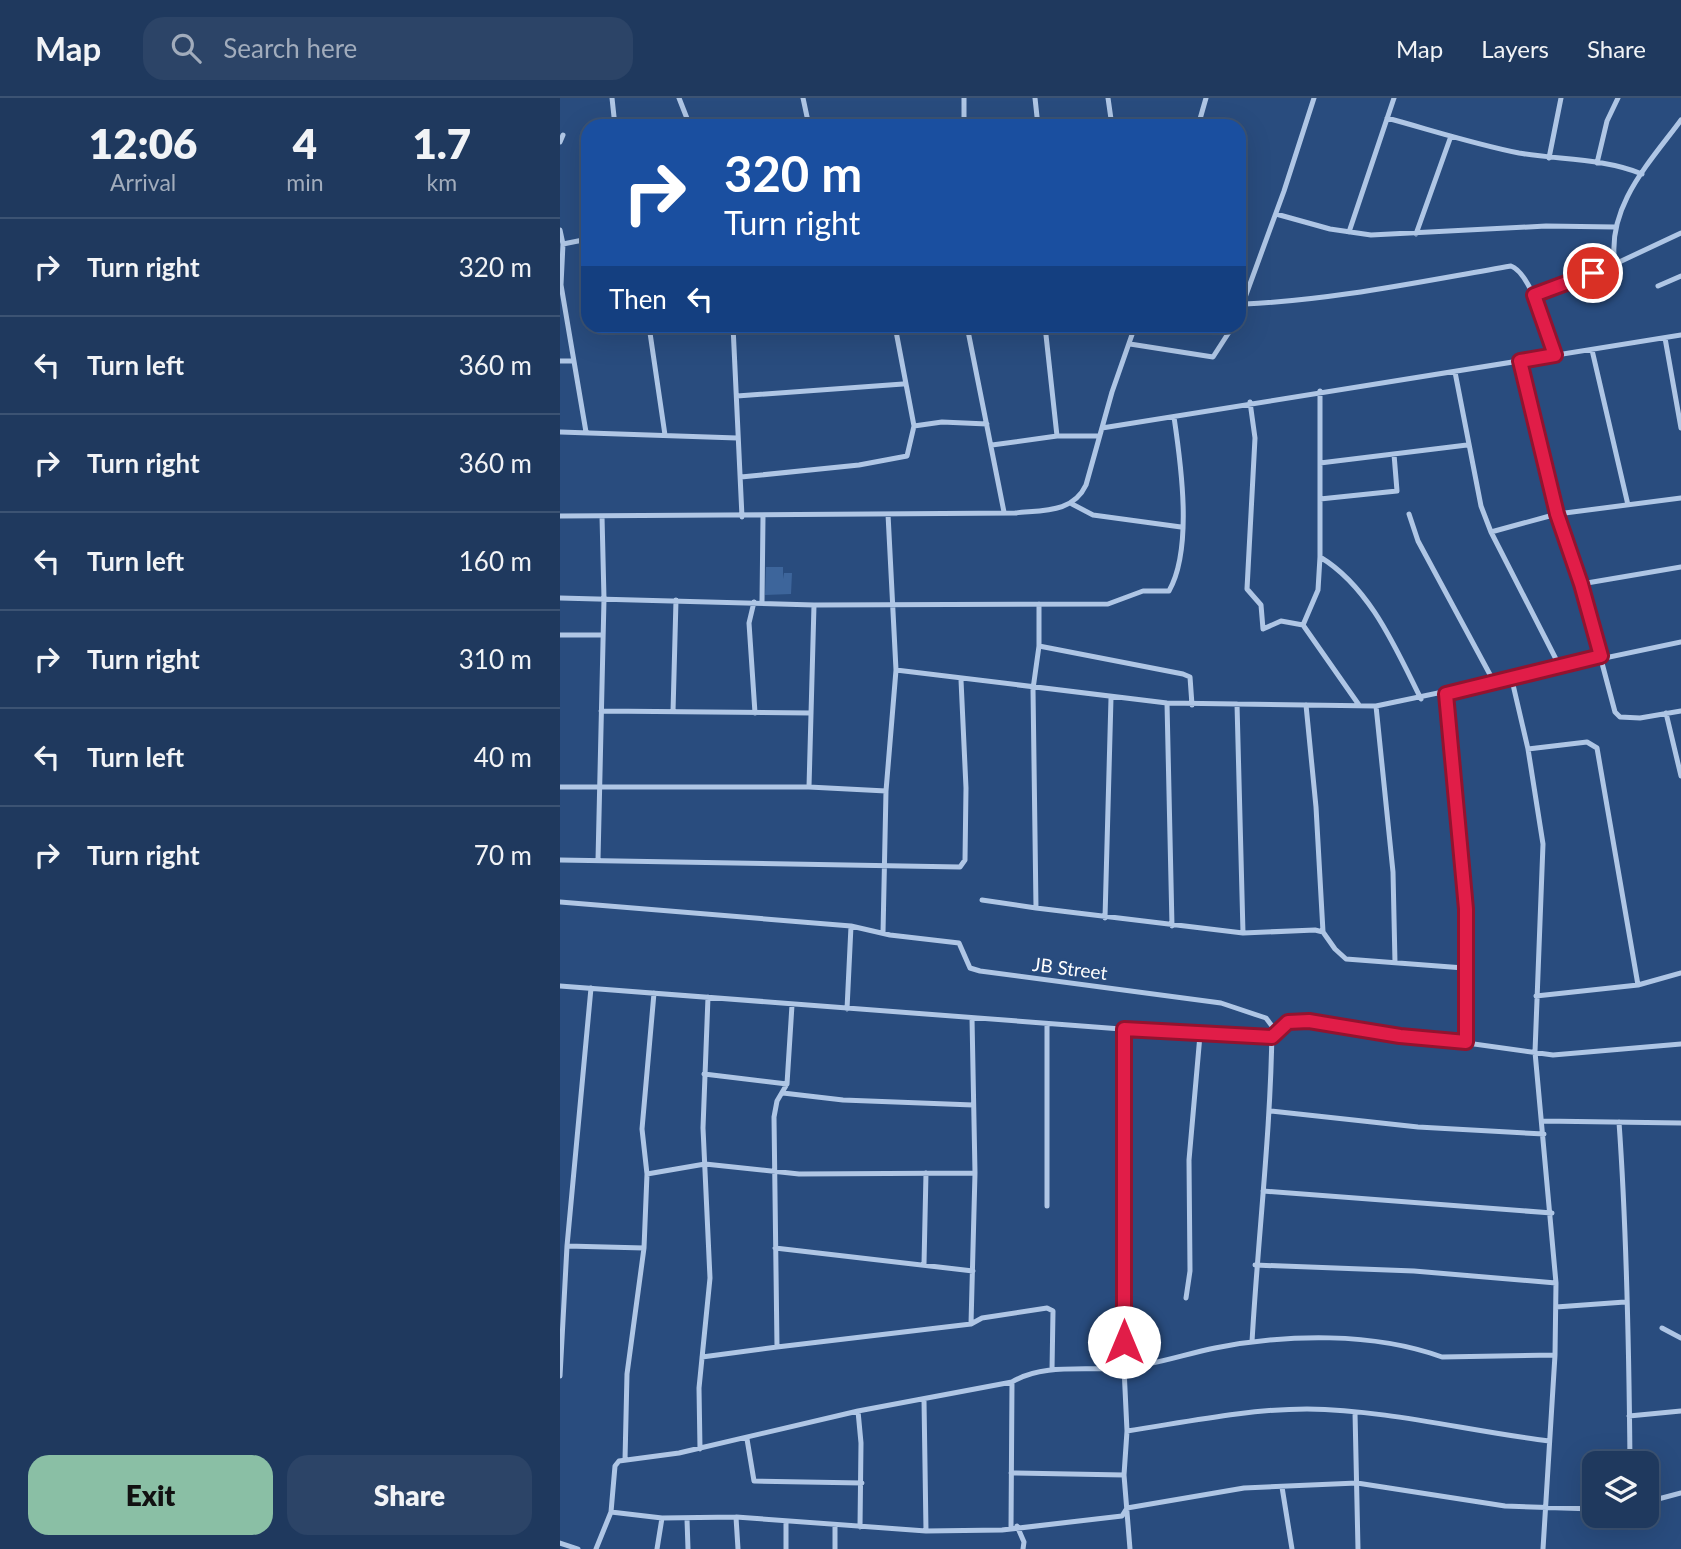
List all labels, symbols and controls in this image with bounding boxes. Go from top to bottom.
search box [143,17,633,80]
text: Map [35,28,101,68]
icon: search [167,29,205,67]
text: Search here [223,32,357,64]
text: Map [1396,34,1443,63]
text: Layers [1481,34,1549,63]
text: Share [1587,34,1646,63]
text: 12:06 [89,118,197,168]
text: 4 [293,118,317,168]
text: 1.7 [412,118,471,168]
text: 320 m [724,144,862,202]
icon: right [609,147,700,238]
text: Arrival [110,168,176,196]
text: min [286,168,324,196]
text: km [426,168,457,196]
text: Turn right [724,203,860,242]
pin [1563,243,1623,303]
icon: right [28,248,66,286]
text: Turn right [87,251,200,283]
text: 320 m [459,251,532,283]
icon: arrive [1574,254,1612,292]
icon: left [681,280,719,318]
text: Then [609,283,667,315]
icon: left [28,346,66,384]
text: Turn left [87,349,184,381]
text: 360 m [459,349,532,381]
icon: right [28,444,66,482]
text: Turn right [87,447,200,479]
text: 360 m [459,447,532,479]
icon: left [28,542,66,580]
text: Turn left [87,545,184,577]
text: 160 m [459,545,532,577]
icon: right [28,640,66,678]
text: Turn right [87,643,200,675]
text: 310 m [459,643,532,675]
icon: left [28,738,66,776]
text: Turn left [87,741,184,773]
text: 40 m [474,741,532,773]
icon: right [28,836,66,874]
text: Turn right [87,839,200,871]
text: 70 m [474,839,532,871]
street label: JB Street [1031,952,1109,984]
position arrow [1087,1305,1161,1379]
map controls [1582,1451,1659,1528]
button: layers [1582,1451,1659,1528]
button: Exit [28,1455,273,1535]
button: Share [287,1455,532,1535]

